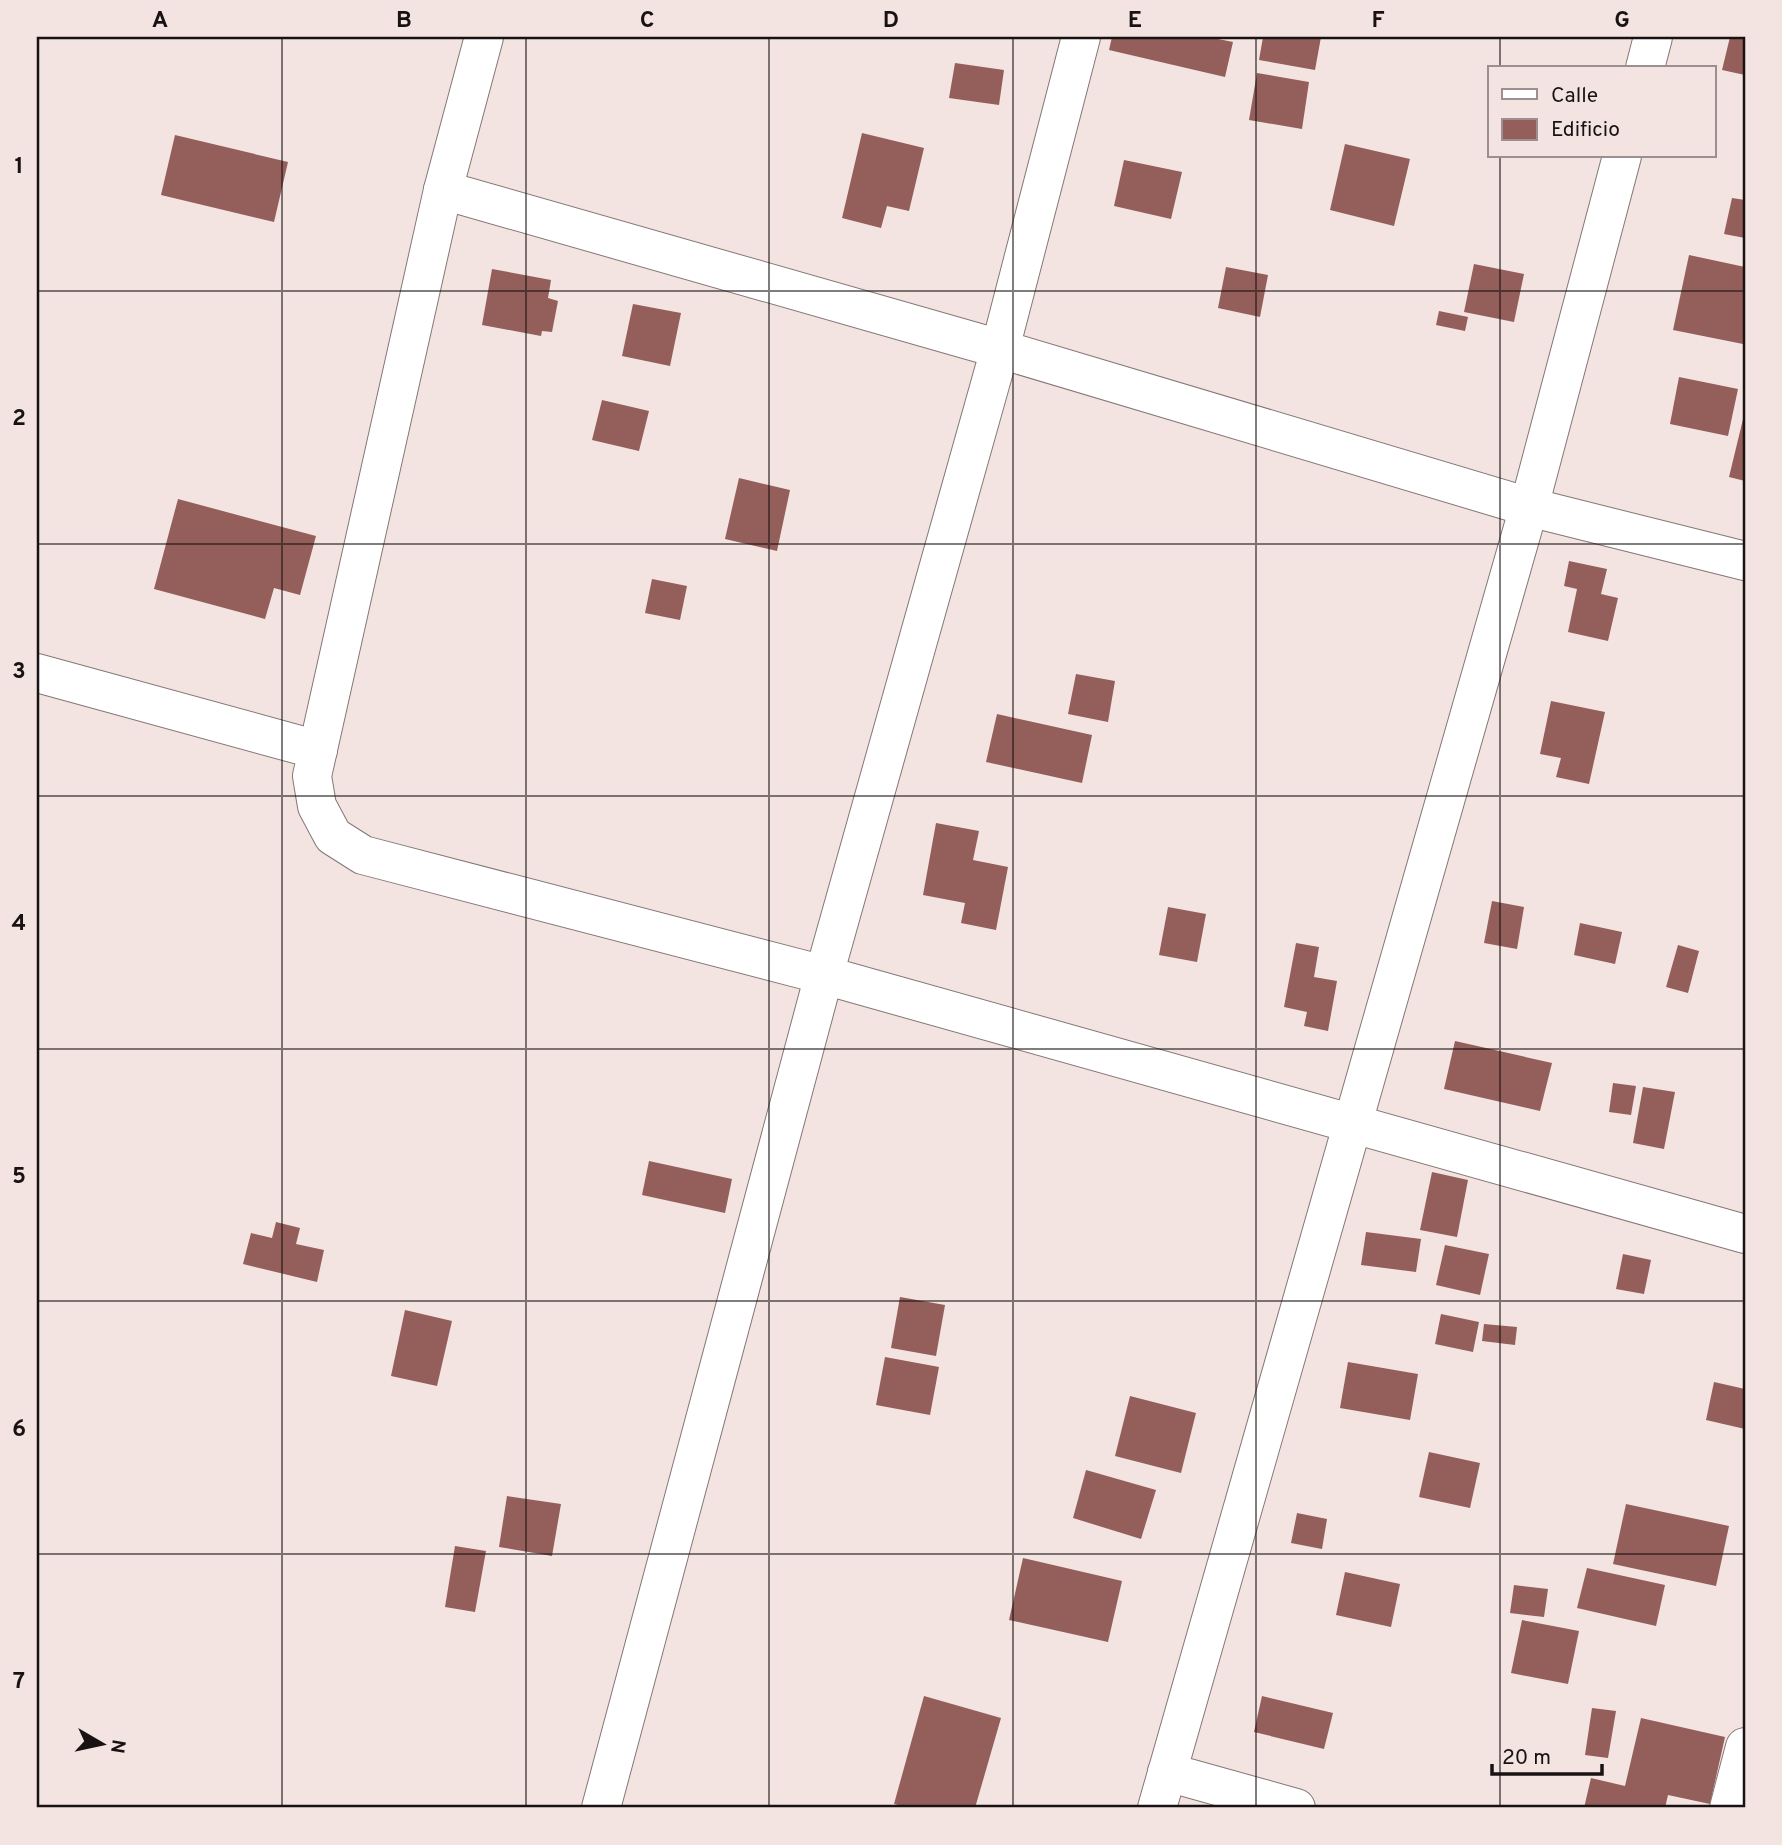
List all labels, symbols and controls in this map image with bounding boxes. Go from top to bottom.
text: A [152,7,168,36]
text: B [396,7,412,36]
text: C [640,7,654,36]
text: D [883,7,899,36]
text: E [1128,7,1142,36]
text: F [1371,7,1385,36]
text: G [1614,7,1630,36]
legend [1488,66,1716,158]
text: Calle [1551,83,1598,110]
text: Edificio [1551,117,1620,144]
text: 1 [14,153,24,182]
text: 2 [12,405,26,434]
text: 3 [12,658,26,687]
text: 4 [12,910,26,939]
text: 5 [12,1163,26,1192]
text: 6 [12,1416,26,1445]
text: 7 [13,1668,25,1697]
north arrow [66,1708,136,1778]
scale bar [1492,1733,1602,1777]
text: N [104,1738,130,1755]
text: 20 m [1502,1745,1551,1772]

